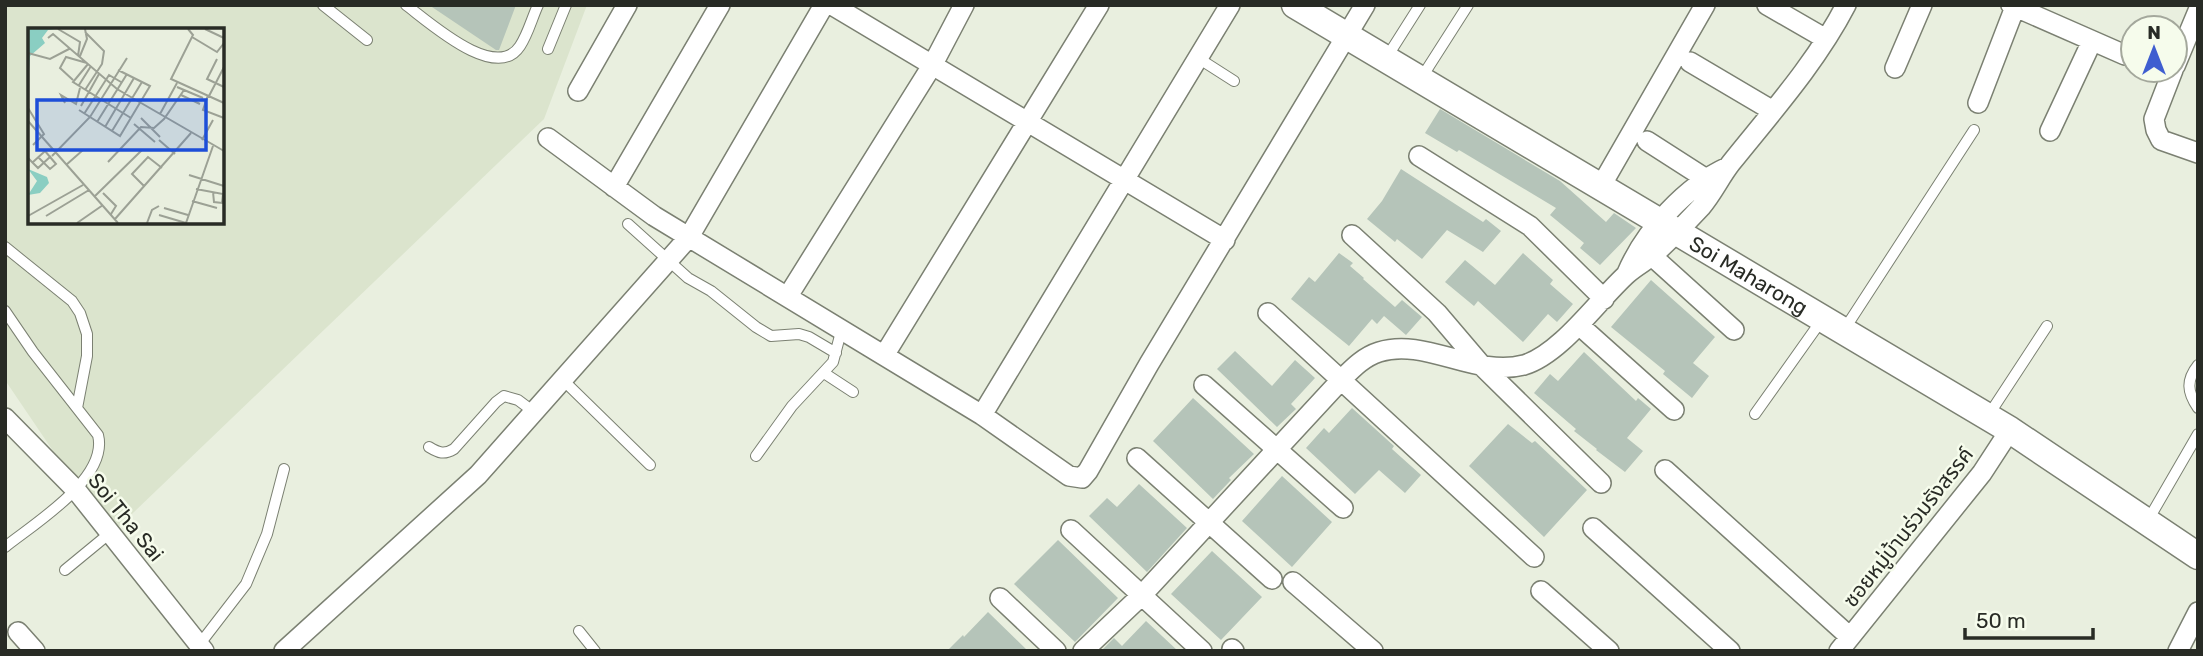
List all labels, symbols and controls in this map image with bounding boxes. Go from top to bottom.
north arrow [2119,14,2189,84]
text: N [2147,21,2161,44]
inset map [28,28,224,224]
street label: Soi Maharong [1685,230,1812,320]
street label: ซอยหมู่บ้านร่วมรังสรรค์ [1838,442,1979,613]
street label: Soi Tha Sai [83,468,169,566]
scale bar [1965,596,2093,640]
text: 50 m [1976,608,2026,633]

